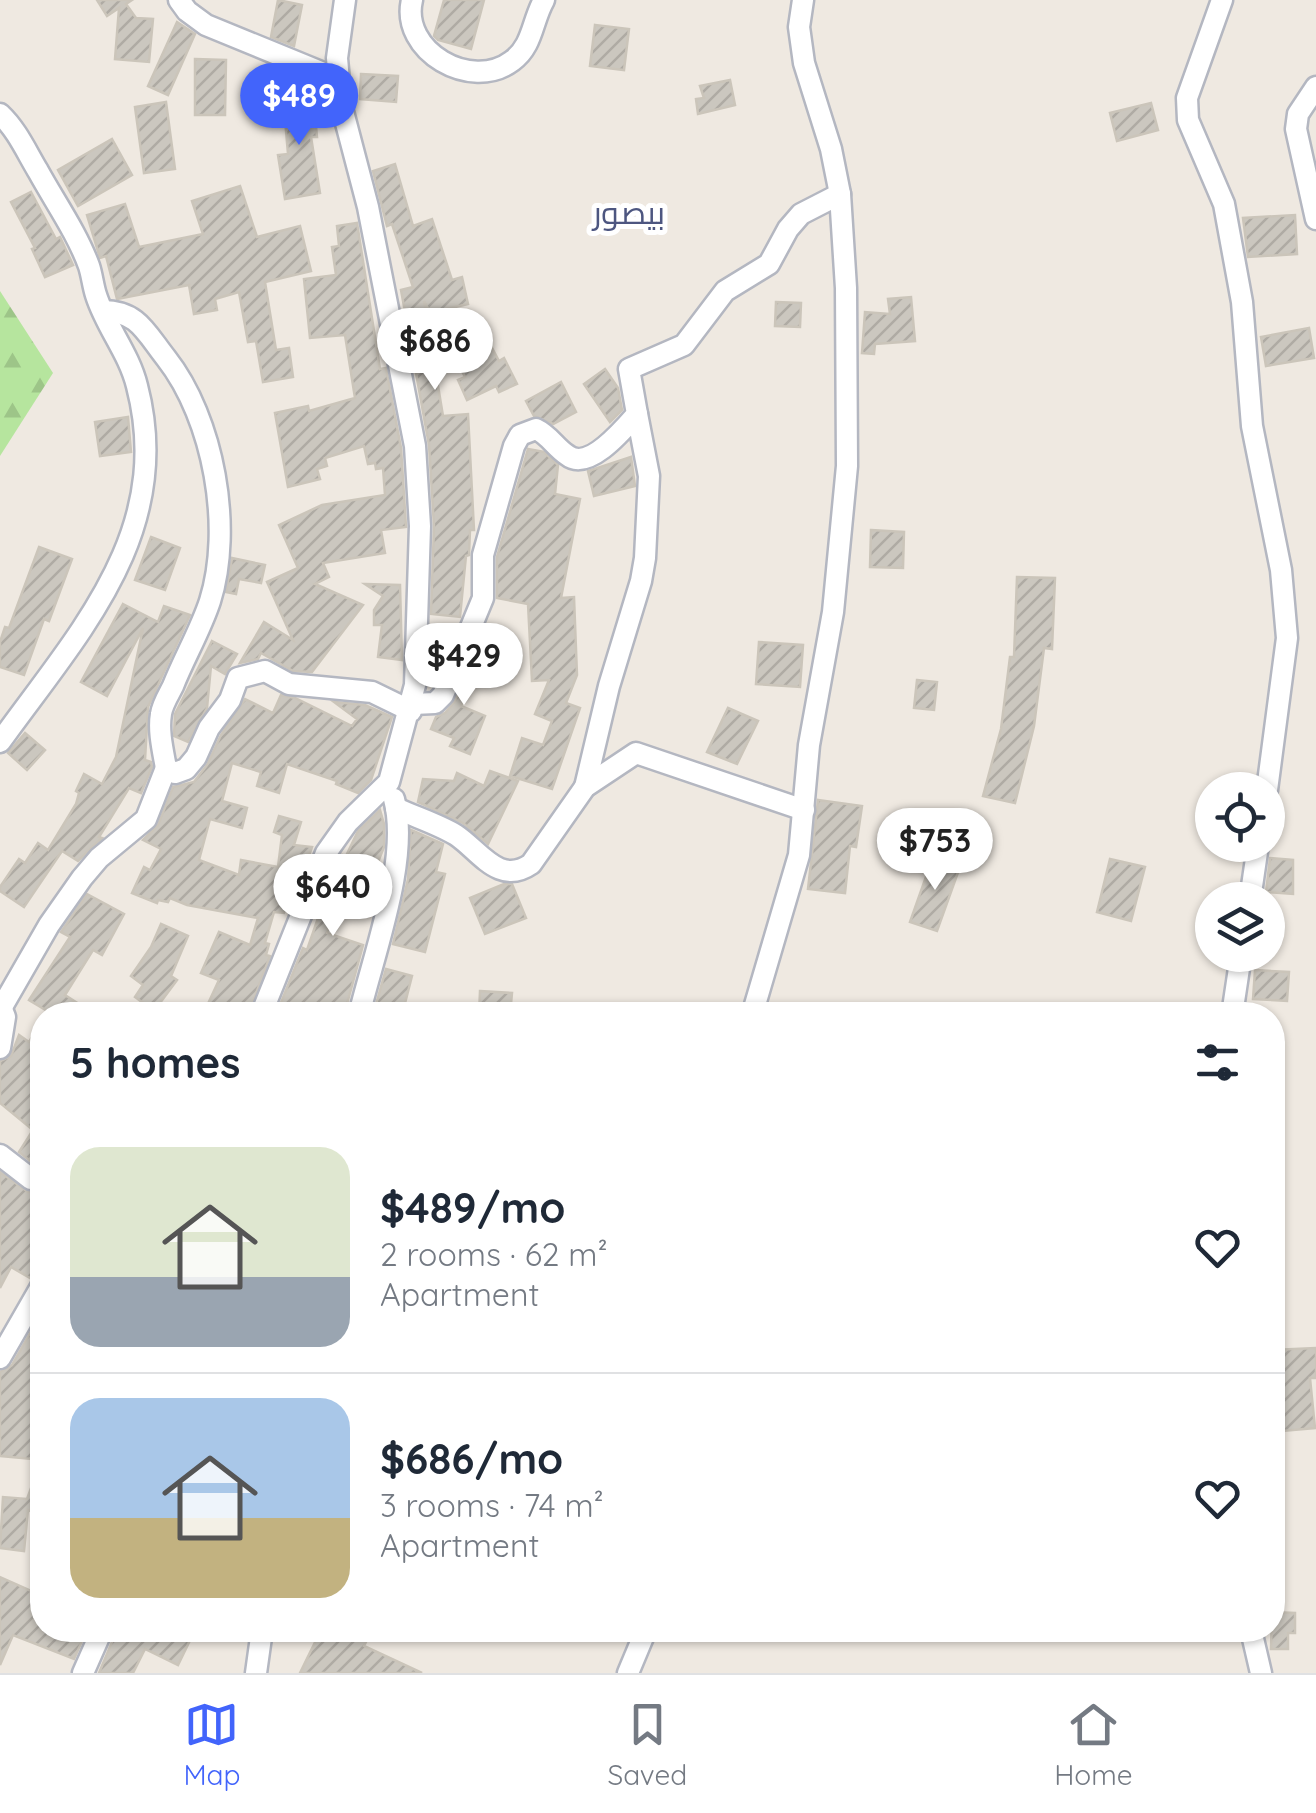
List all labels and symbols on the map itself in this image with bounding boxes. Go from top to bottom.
pin: $489 [240,63,358,148]
district label: بيصور [591,192,665,232]
pin: $686 [376,308,494,393]
pin: $429 [405,623,523,708]
pin: $753 [876,808,994,893]
pin: $640 [274,854,392,939]

